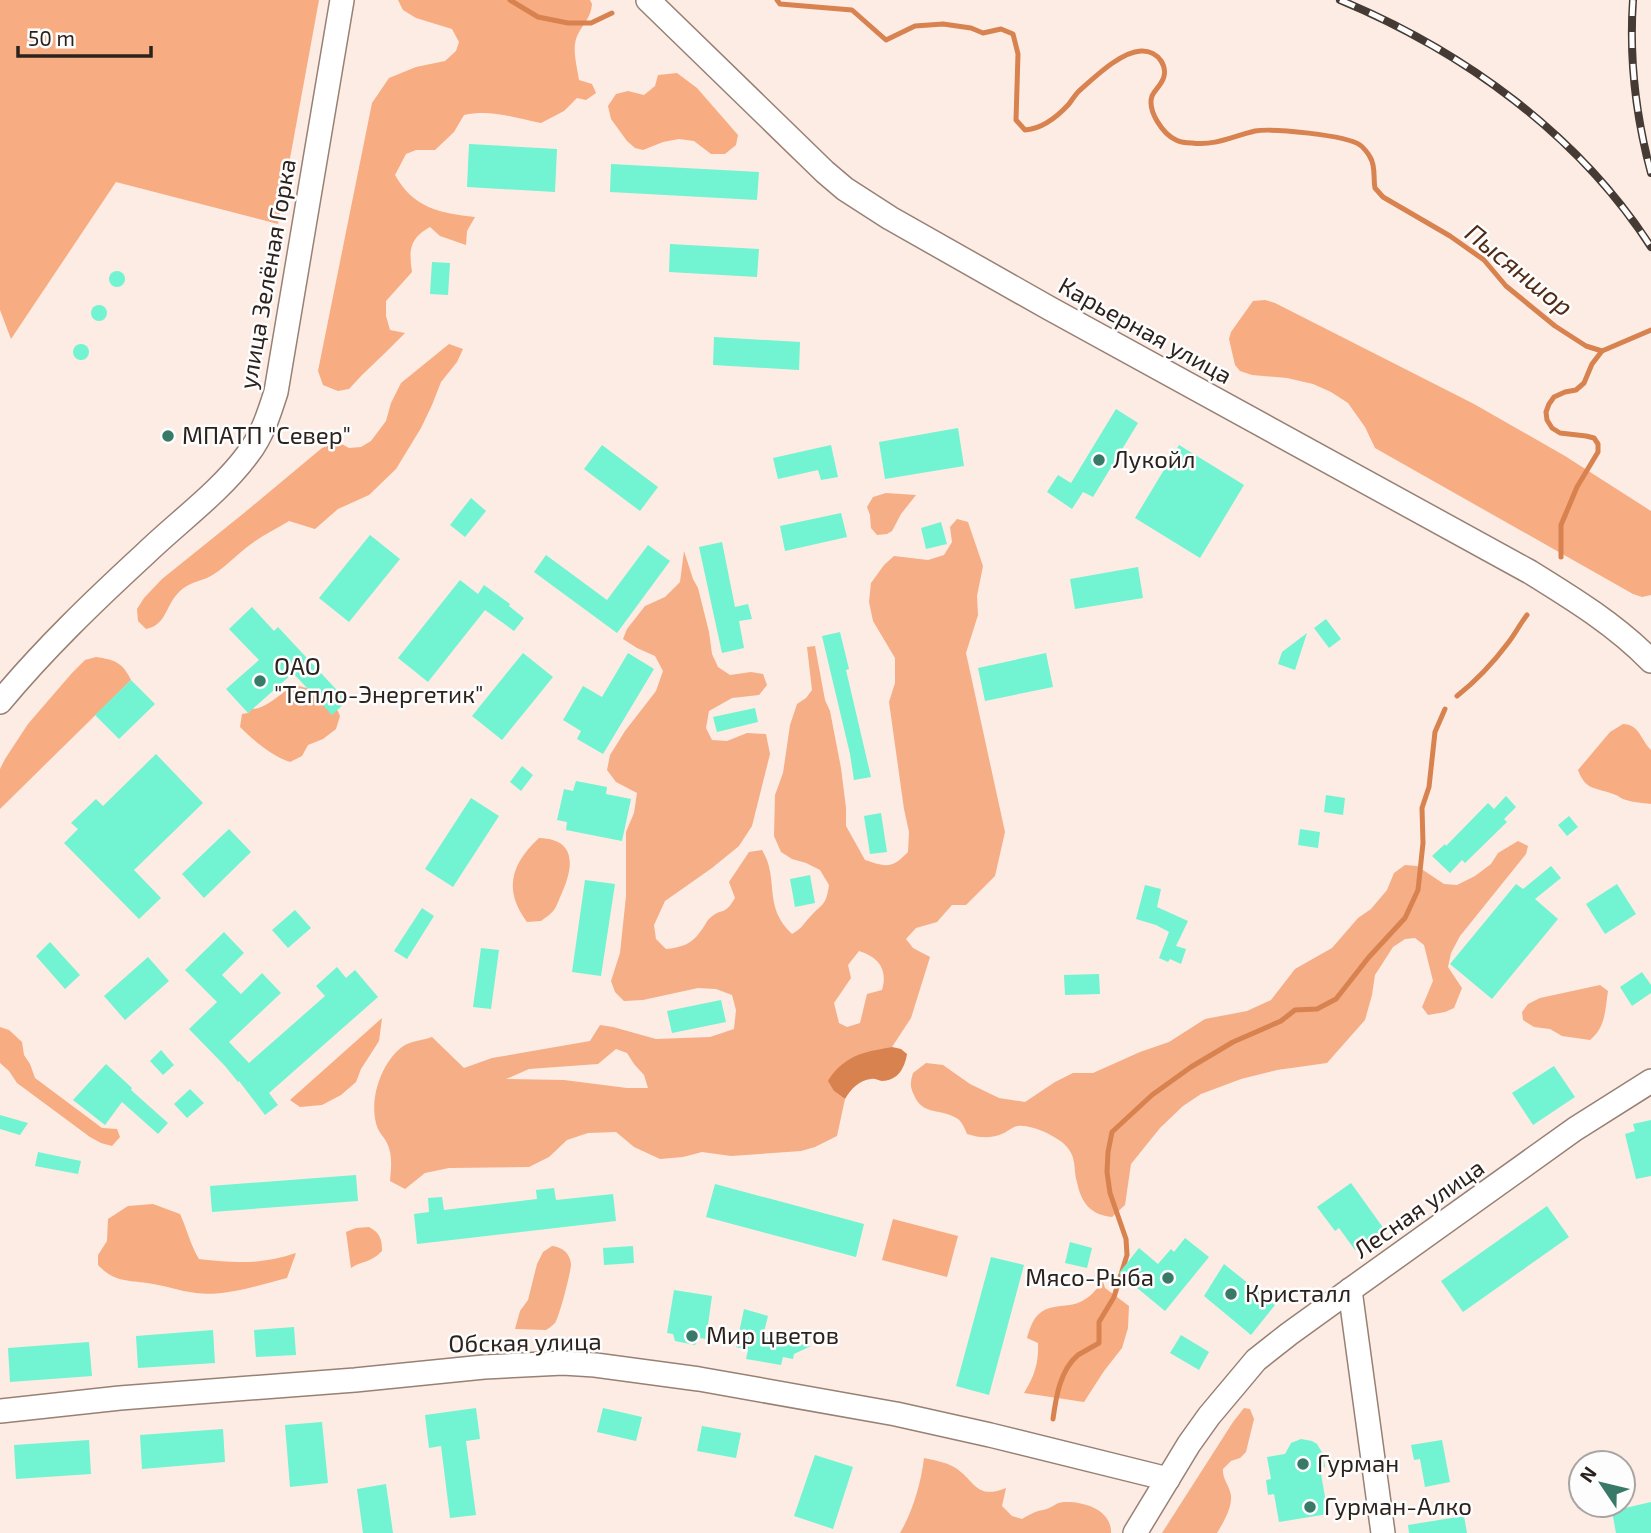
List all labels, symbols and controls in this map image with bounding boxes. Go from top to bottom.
scale bar [18,14,150,58]
text: 50 m [28,25,75,50]
street label: улица Зелёная Горка [232,156,302,391]
water label: Пысяншор [1460,216,1580,322]
street label: Карьерная улица [1054,270,1237,390]
place label: МПАТП "Север" [182,420,351,449]
marker: МПАТП "Север" [160,428,176,444]
place label: Лукойл [1113,444,1195,474]
marker: Лукойл [1091,452,1107,468]
place label: ОАО "Тепло-Энергетик" [274,651,484,708]
marker: ОАО "Тепло-Энергетик" [252,673,268,689]
street label: Лесная улица [1347,1152,1490,1264]
place label: Мясо-Рыба [1025,1262,1154,1291]
marker: Мясо-Рыба [1160,1270,1176,1286]
place label: Кристалл [1245,1278,1351,1307]
marker: Кристалл [1223,1286,1239,1302]
place label: Мир цветов [706,1320,839,1349]
street label: Обская улица [448,1326,602,1358]
marker: Мир цветов [684,1328,700,1344]
place label: Гурман [1317,1448,1399,1478]
north arrow [1567,1449,1637,1519]
marker: Гурман [1295,1456,1311,1472]
text: N [1574,1462,1601,1486]
place label: Гурман-Алко [1324,1491,1472,1521]
marker: Гурман-Алко [1302,1499,1318,1515]

